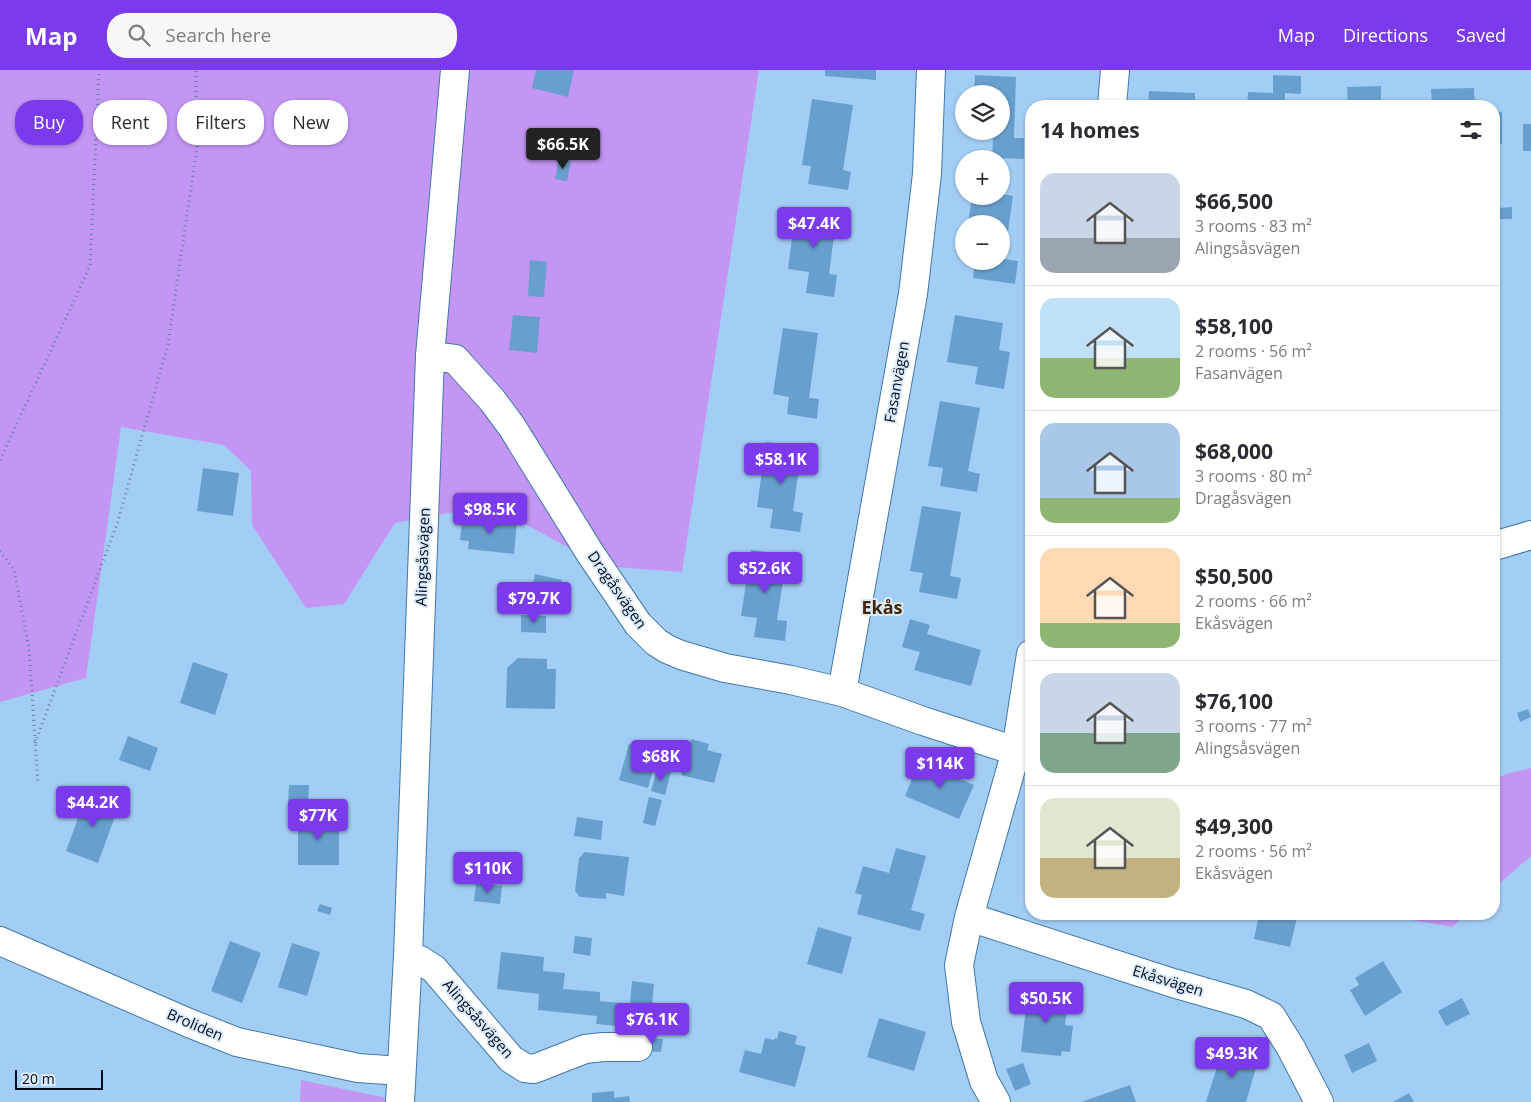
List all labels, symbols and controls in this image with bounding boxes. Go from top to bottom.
search box [107,13,457,58]
text: Map [25,19,77,52]
icon: search [125,21,153,49]
text: Search here [165,22,271,48]
text: Map [1278,23,1315,47]
text: Directions [1343,23,1428,47]
text: Saved [1456,23,1506,47]
map controls [955,85,1010,270]
button: layers [955,85,1010,140]
chip: Buy [15,100,83,145]
chip: Rent [93,100,167,145]
chip: Filters [177,100,264,145]
chip: New [274,100,348,145]
text: 14 homes [1040,116,1140,144]
icon: filters [1457,116,1485,144]
pin: $66.5K [522,128,604,170]
text: $66.5K [537,133,589,155]
button: + [955,150,1010,205]
text: $66,500 [1195,187,1273,215]
icon: home [1080,193,1140,253]
pin: $47.4K [773,206,855,249]
text: $47.4K [788,212,840,234]
button: − [955,215,1010,270]
text: 3 rooms · 83 m² [1195,215,1312,237]
text: Alingsåsvägen [1195,237,1300,259]
text: $58,100 [1195,312,1273,340]
icon: home [1080,318,1140,378]
street label: Fasanvägen [879,340,913,424]
text: 2 rooms · 56 m² [1195,340,1312,362]
text: Fasanvägen [1195,362,1283,384]
text: $68,000 [1195,437,1273,465]
pin: $58.1K [740,442,822,485]
icon: home [1080,443,1140,503]
text: $58.1K [755,448,807,470]
text: 3 rooms · 80 m² [1195,465,1312,487]
text: Dragåsvägen [1195,487,1292,509]
pin: $98.5K [449,492,531,535]
text: $98.5K [464,498,516,520]
street label: Alingsåsvägen [410,507,434,607]
street label: Dragåsvägen [584,547,652,632]
pin: $52.6K [724,552,806,594]
text: $52.6K [739,557,791,579]
text: $50,500 [1195,562,1273,590]
icon: home [1080,568,1140,628]
pin: $79.7K [493,582,575,624]
text: $79.7K [508,587,560,609]
text: 2 rooms · 66 m² [1195,590,1312,612]
district label: Ekås [861,595,903,619]
text: Ekåsvägen [1195,612,1273,634]
text: $76,100 [1195,687,1273,715]
icon: home [1080,693,1140,753]
text: 3 rooms · 77 m² [1195,715,1312,737]
text: Alingsåsvägen [1195,737,1300,759]
pin: $68K [631,740,691,782]
text: $68K [642,745,680,767]
pin: $114K [905,746,975,789]
text: $114K [916,752,964,774]
pin: $44.2K [52,786,134,828]
text: $44.2K [67,791,119,813]
pin: $77K [288,798,348,841]
text: $77K [299,804,337,826]
text: $49,300 [1195,812,1273,840]
icon: home [1080,818,1140,878]
text: 2 rooms · 56 m² [1195,840,1312,862]
pin: $110K [453,852,523,894]
text: $110K [464,857,512,879]
text: Ekåsvägen [1195,862,1273,884]
street label: Ekåsvägen [1130,960,1206,1000]
street label: Alingsåsvägen [439,975,519,1062]
pin: $50.5K [1005,982,1087,1024]
text: $50.5K [1020,987,1072,1009]
pin: $76.1K [611,1002,693,1045]
street label: Broliden [164,1003,227,1045]
text: $76.1K [626,1008,678,1030]
pin: $49.3K [1191,1036,1273,1079]
text: $49.3K [1206,1042,1258,1064]
scale bar [15,1067,102,1090]
text: 20 m [22,1069,55,1088]

